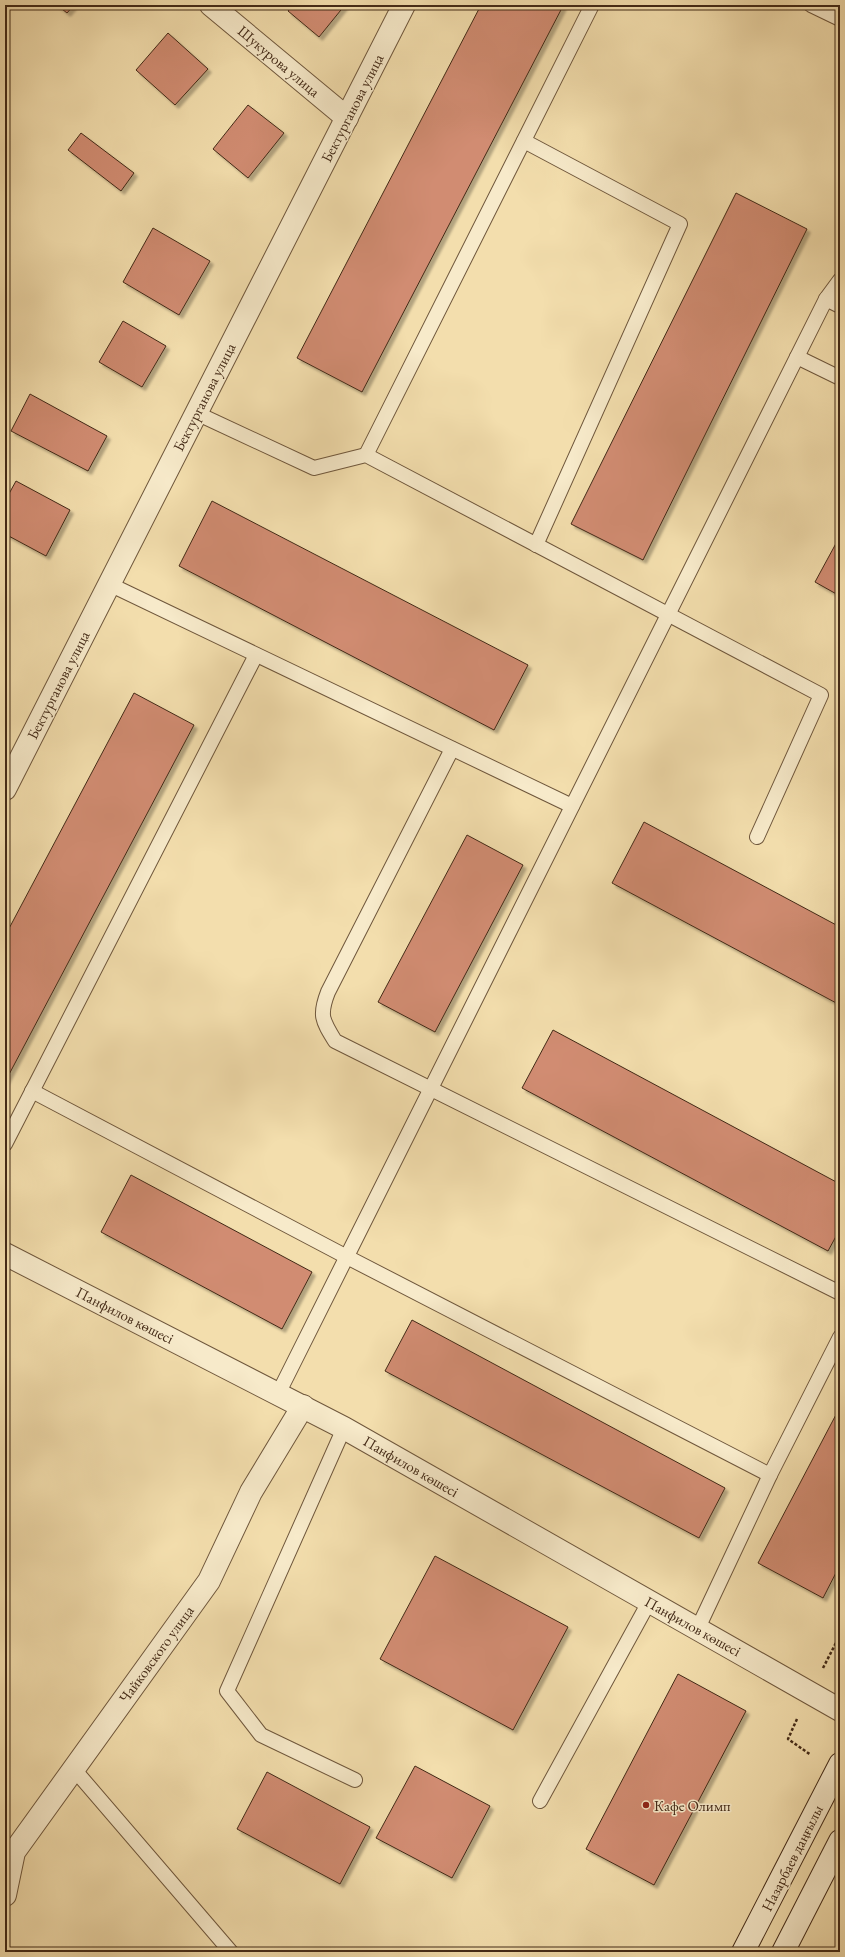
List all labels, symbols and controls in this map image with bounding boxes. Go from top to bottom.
street label: Шукурова улица [234,21,324,101]
street label: Бектурганова улица [316,51,388,165]
street label: Бектурганова улица [168,340,240,454]
street label: Бектурганова улица [22,628,94,742]
street label: Панфилов көшесі [73,1282,177,1348]
street label: Панфилов көшесі [360,1431,462,1501]
street label: Панфилов көшесі [642,1592,745,1660]
street label: Чайковского улица [114,1602,198,1706]
place label: Кафе Олимп [654,1796,731,1815]
marker: Кафе Олимп [641,1800,651,1810]
street label: Назарбаев даңғылы [757,1802,827,1914]

